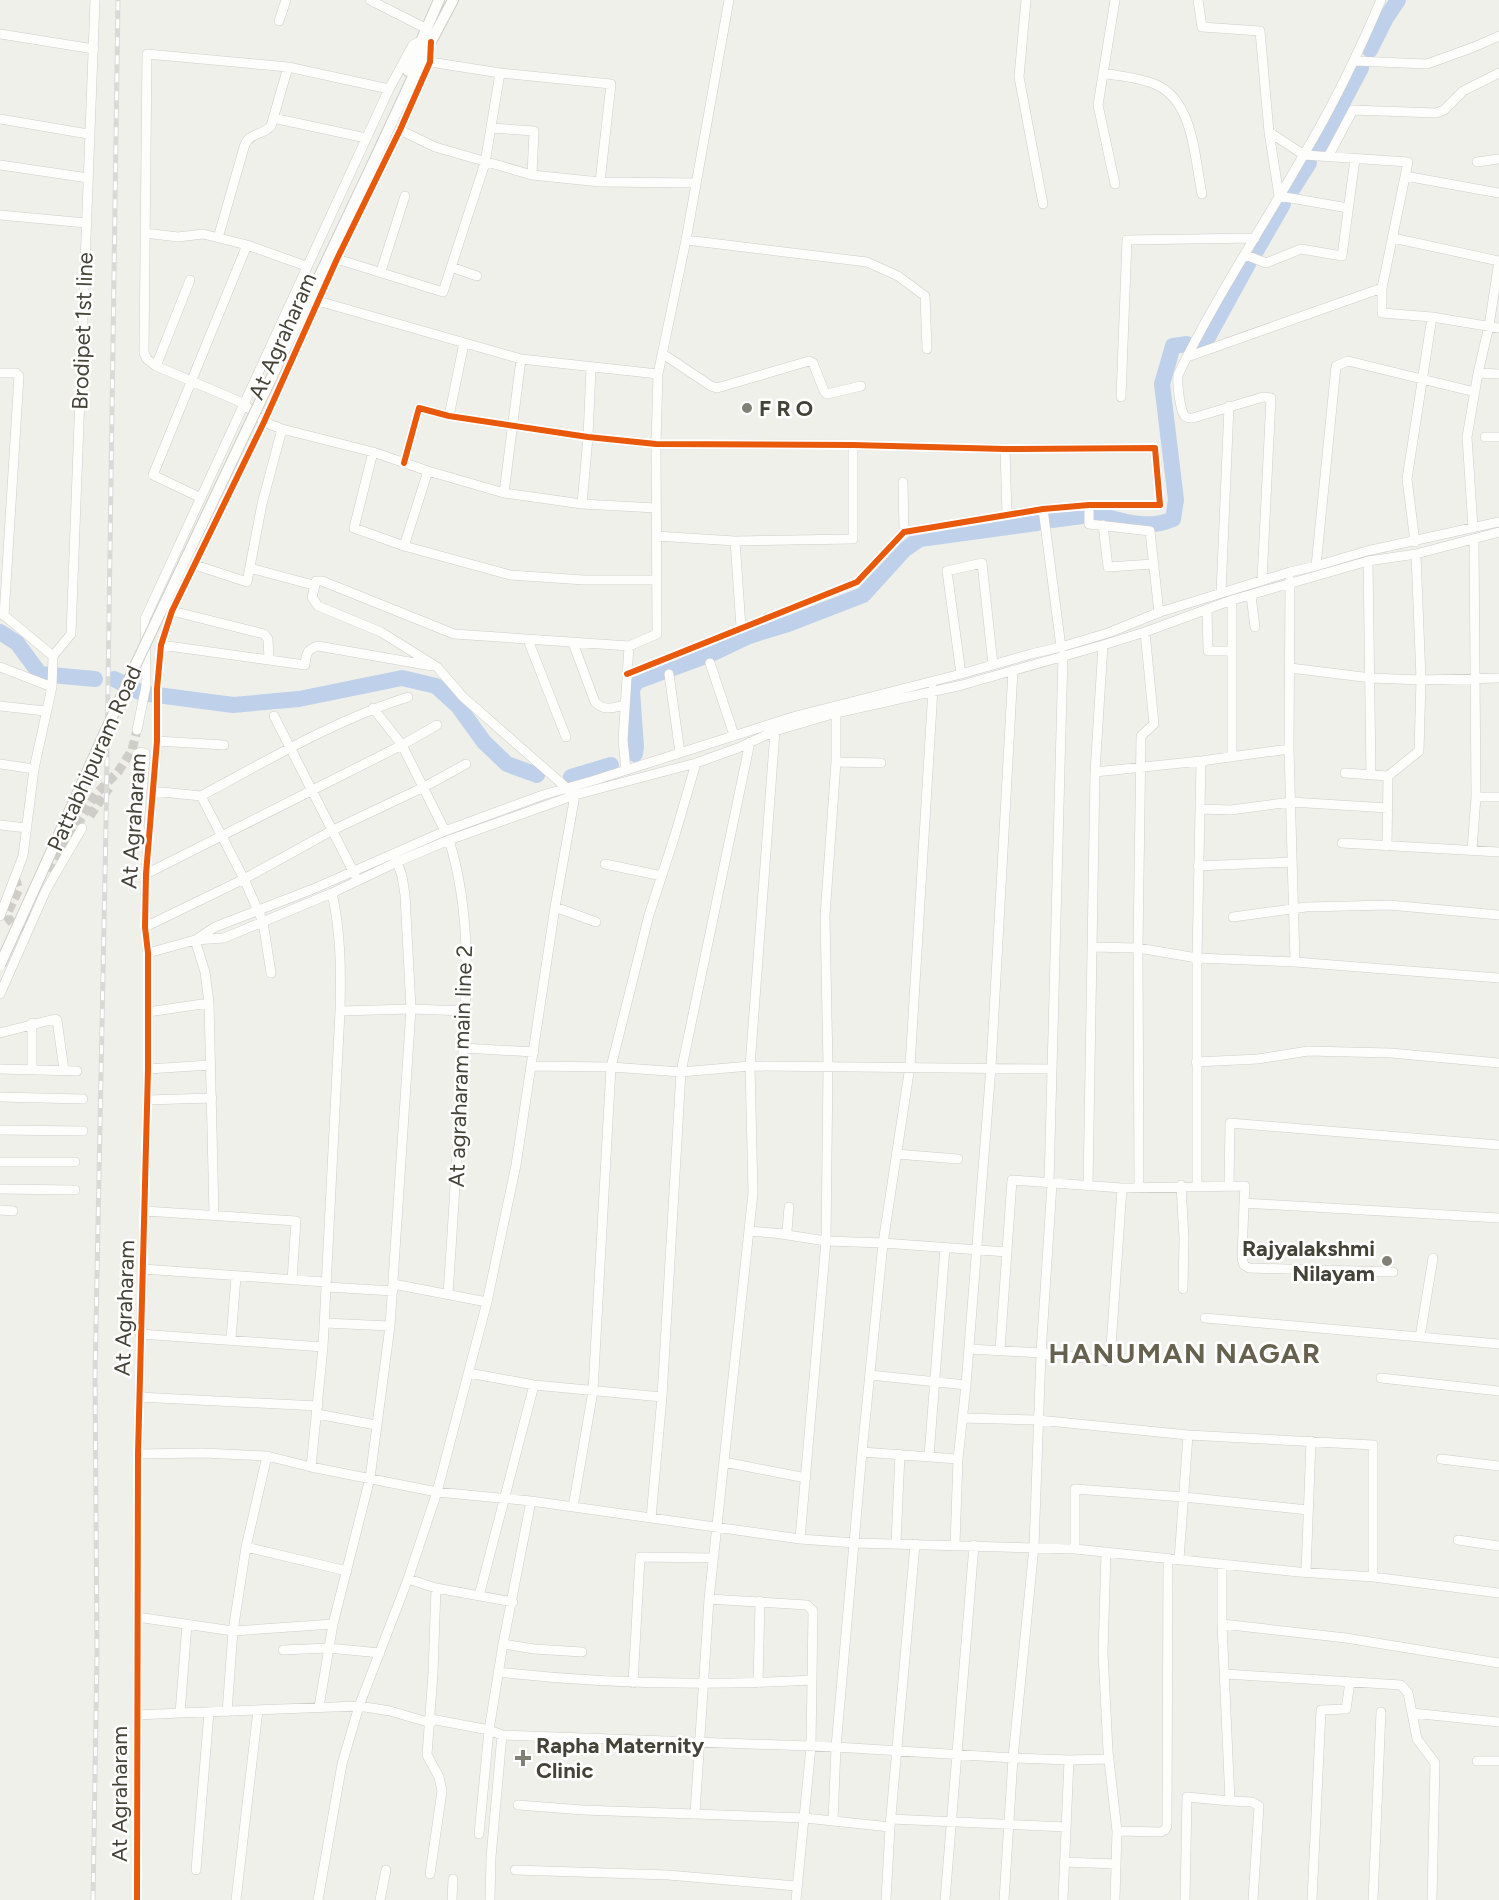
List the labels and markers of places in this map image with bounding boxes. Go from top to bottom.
place label: F R O [759,395,813,422]
marker: F R O [740,401,754,415]
place label: Rajyalakshmi Nilayam [1242,1235,1375,1287]
marker: Rajyalakshmi Nilayam [1380,1254,1394,1268]
place label: Rapha Maternity Clinic [536,1732,704,1784]
marker: Rapha Maternity Clinic [514,1749,532,1767]

